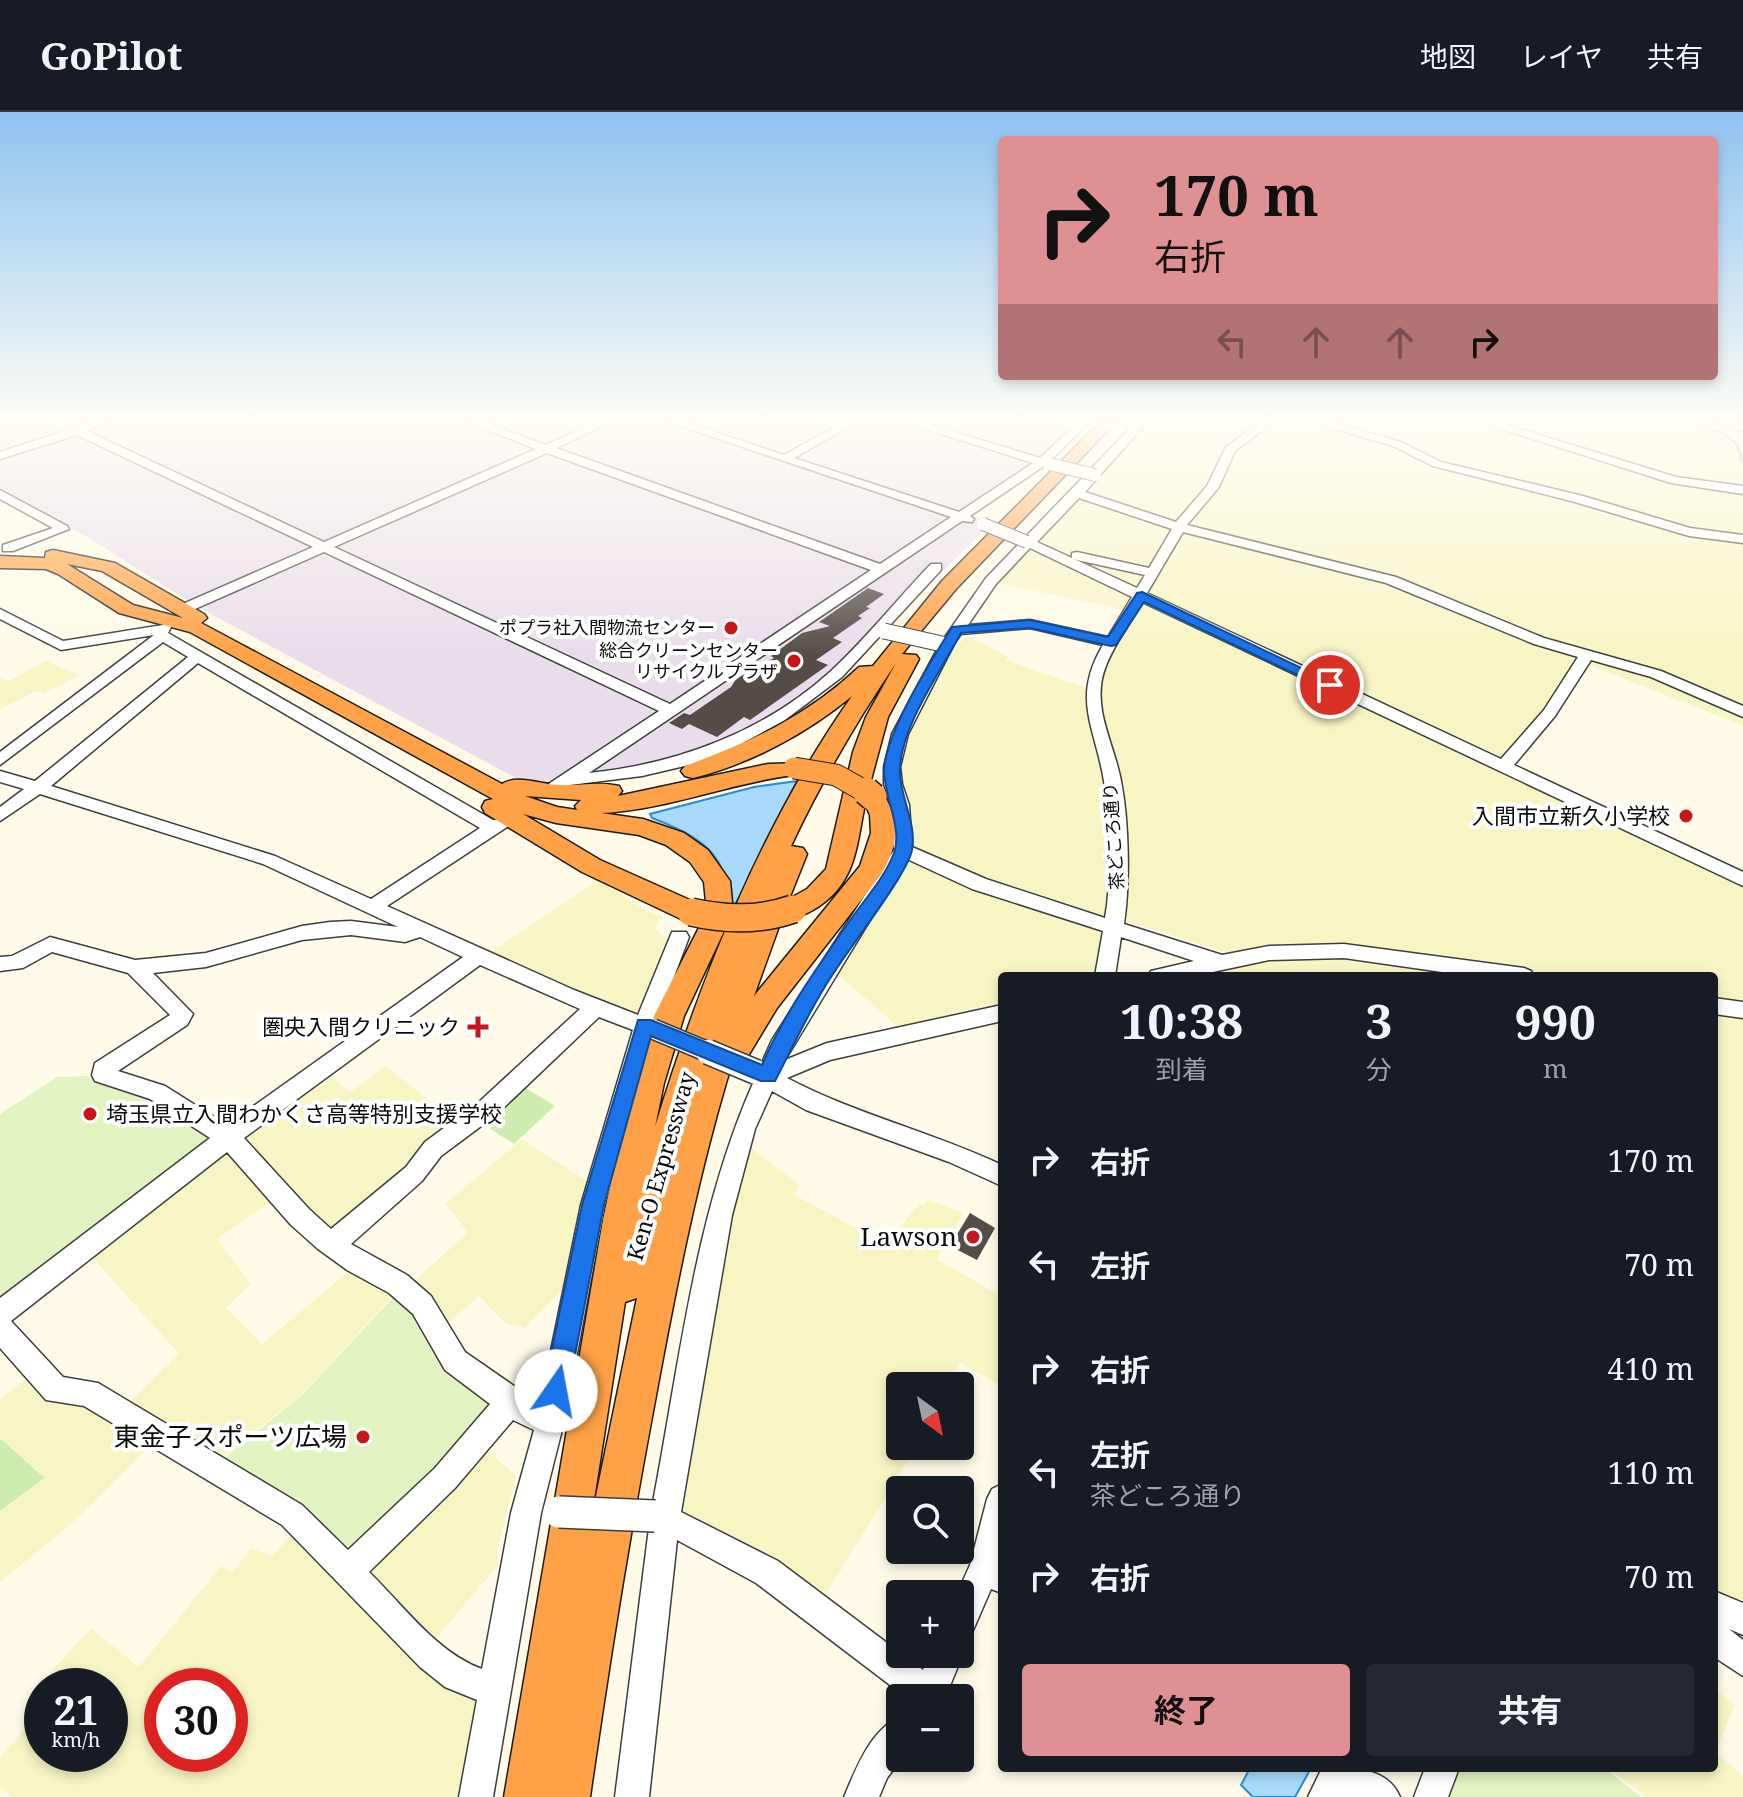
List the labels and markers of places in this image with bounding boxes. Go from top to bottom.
place label: ポプラ社入間物流センター [499,615,715,639]
marker: ポプラ社入間物流センター [722,619,740,637]
place label: 総合クリーンセンター リサイクルプラザ [599,638,778,683]
pin [1296,651,1364,719]
marker: 総合クリーンセンター リサイクルプラザ [785,652,803,670]
place label: 入間市立新久小学校 [1472,800,1670,830]
marker: 入間市立新久小学校 [1677,807,1695,825]
place label: 圏央入間クリニック [262,1011,460,1041]
marker: 圏央入間クリニック [467,1016,489,1038]
place label: 埼玉県立入間わかくさ高等特別支援学校 [106,1098,502,1128]
marker: 埼玉県立入間わかくさ高等特別支援学校 [81,1105,99,1123]
place label: Lawson [860,1218,957,1254]
marker: Lawson [964,1228,982,1246]
place label: 東金子スポーツ広場 [114,1418,347,1454]
marker: 東金子スポーツ広場 [354,1428,372,1446]

